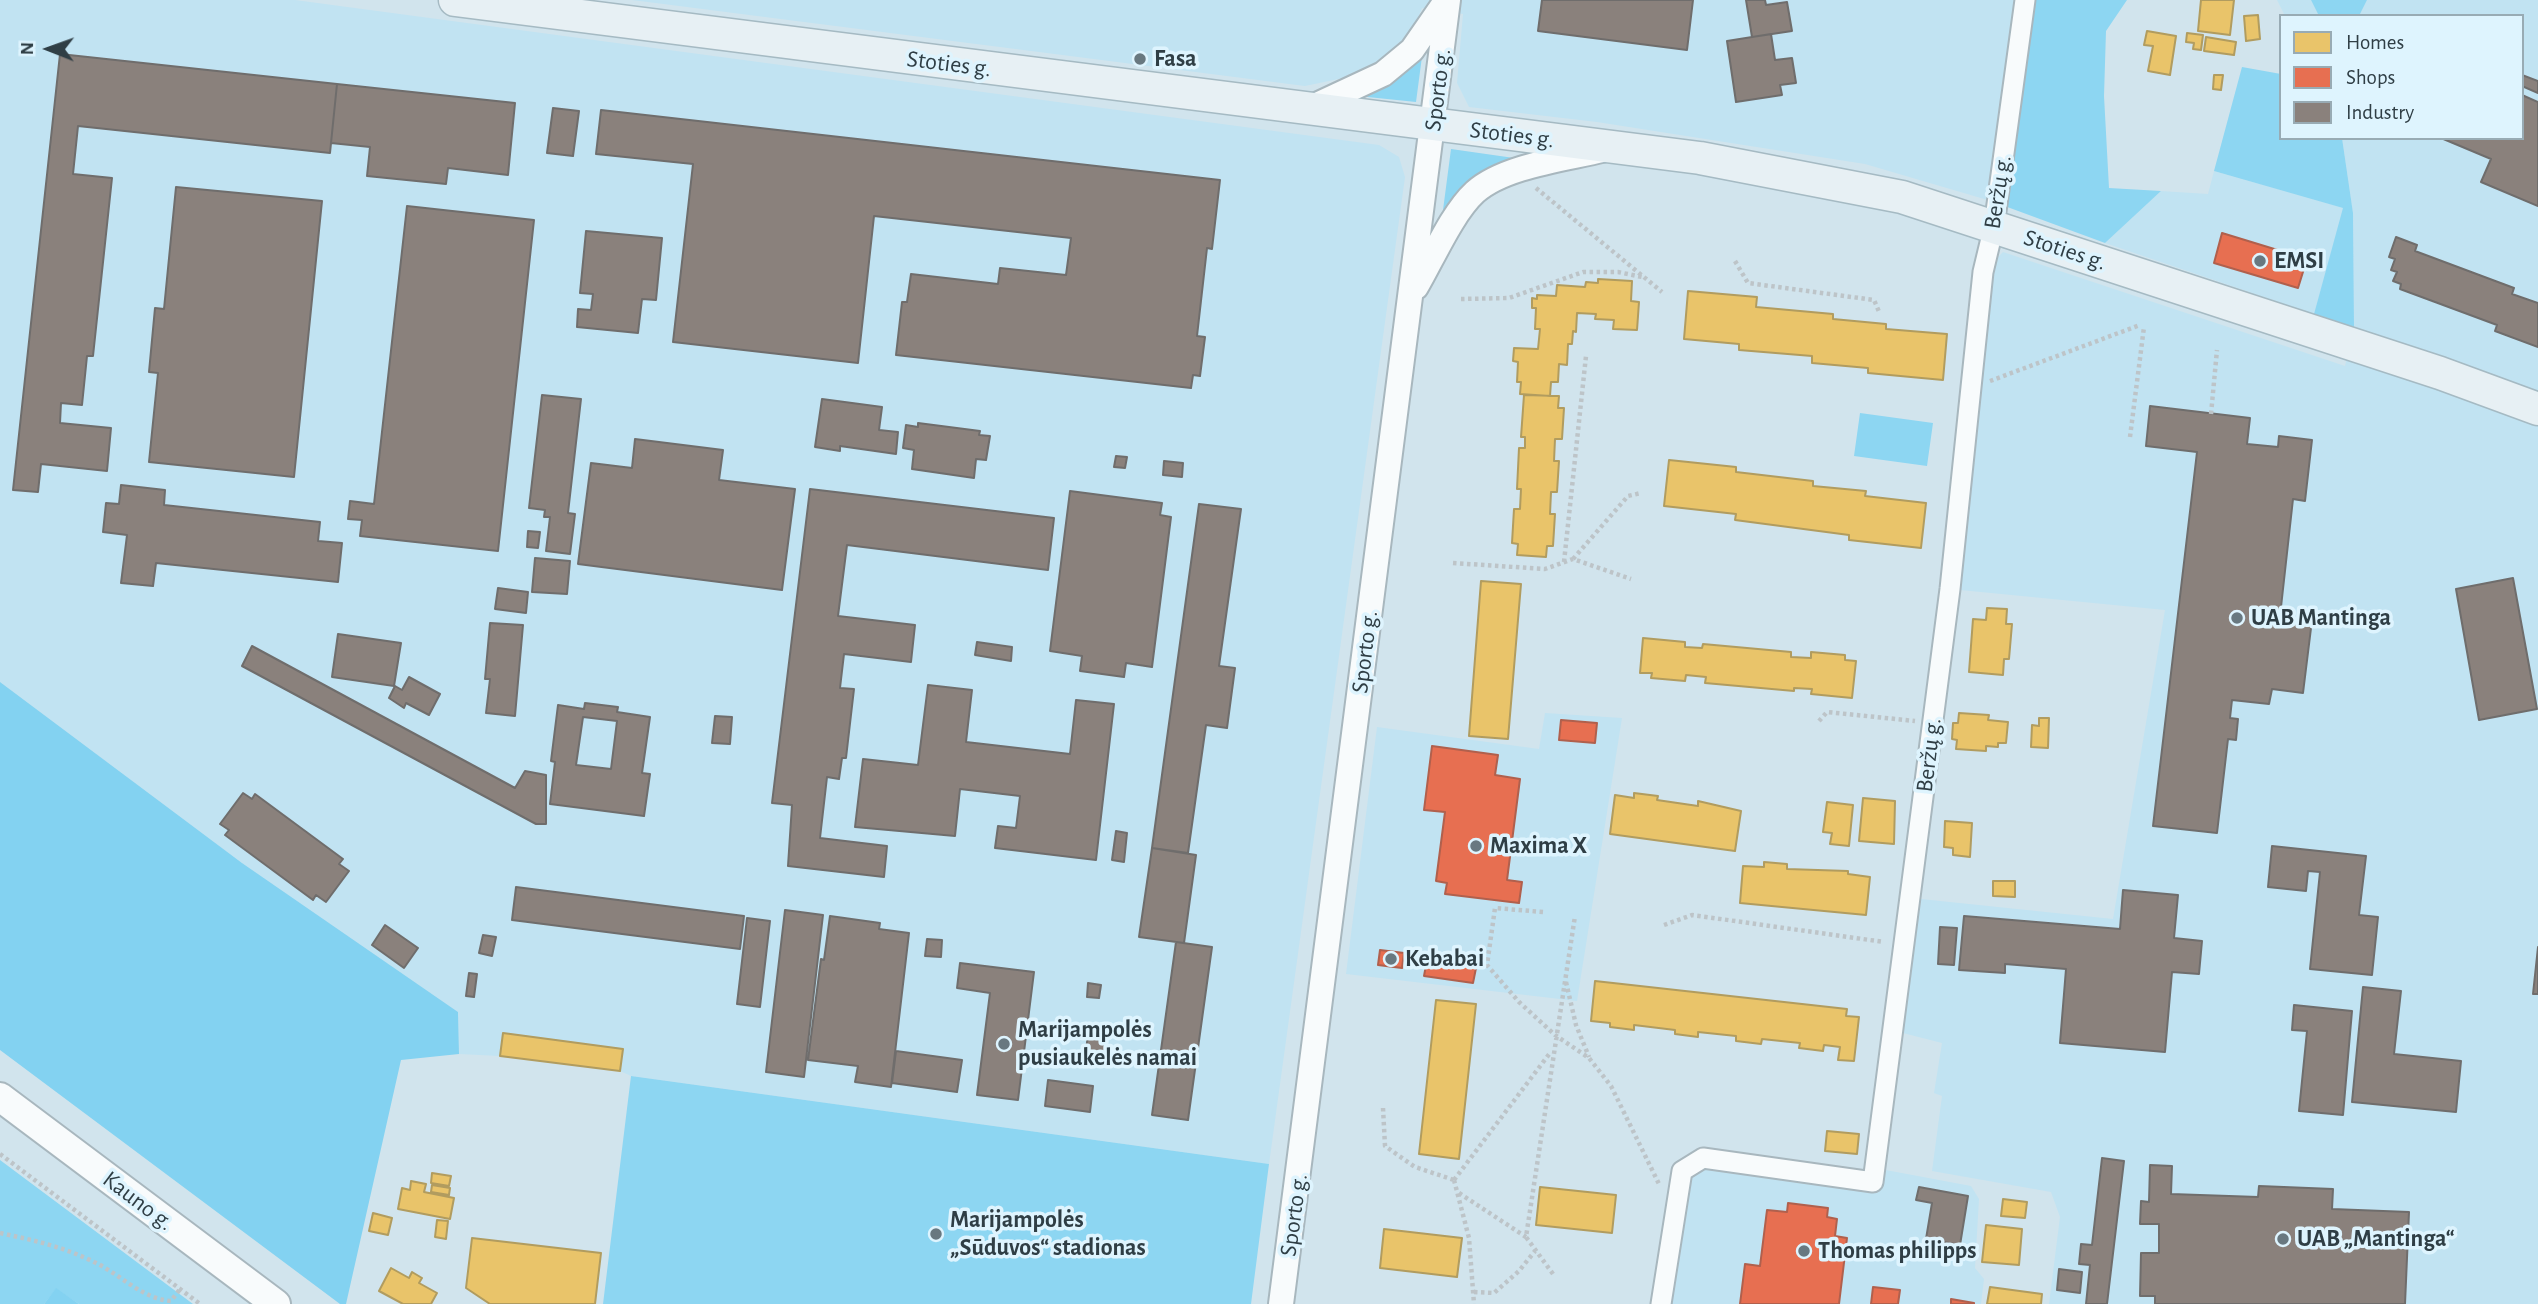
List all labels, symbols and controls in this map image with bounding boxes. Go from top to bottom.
north arrow [14,14,84,84]
legend [2279,14,2524,140]
text: Homes [2346,32,2404,53]
text: N [18,42,37,55]
street label: Stoties g. [905,45,993,83]
place label: Fasa [1154,45,1197,73]
street label: Sporto g. [1419,47,1457,133]
marker: Fasa [1132,51,1148,67]
text: Shops [2346,67,2395,88]
text: Industry [2346,102,2414,123]
street label: Stoties g. [1468,116,1556,154]
street label: Beržų g. [1978,153,2018,231]
street label: Stoties g. [2020,223,2110,277]
place label: EMSI [2274,247,2324,275]
marker: EMSI [2252,253,2268,269]
place label: UAB Mantinga [2251,604,2391,632]
street label: Sporto g. [1346,609,1384,695]
marker: UAB Mantinga [2229,610,2245,626]
street label: Beržų g. [1910,716,1948,794]
place label: Maxima X [1490,832,1587,860]
marker: Maxima X [1468,838,1484,854]
place label: Kebabai [1405,945,1484,973]
marker: Kebabai [1383,951,1399,967]
place label: Marijampolės pusiaukelės namai [1018,1016,1197,1072]
marker: Marijampolės pusiaukelės namai [996,1036,1012,1052]
street label: Kauno g. [97,1165,179,1237]
street label: Sporto g. [1274,1172,1314,1258]
place label: Marijampolės „Sūduvos“ stadionas [950,1206,1146,1262]
place label: UAB „Mantinga“ [2297,1225,2455,1253]
marker: Marijampolės „Sūduvos“ stadionas [928,1226,944,1242]
marker: UAB „Mantinga“ [2275,1231,2291,1247]
place label: Thomas philipps [1818,1237,1976,1265]
marker: Thomas philipps [1796,1243,1812,1259]

